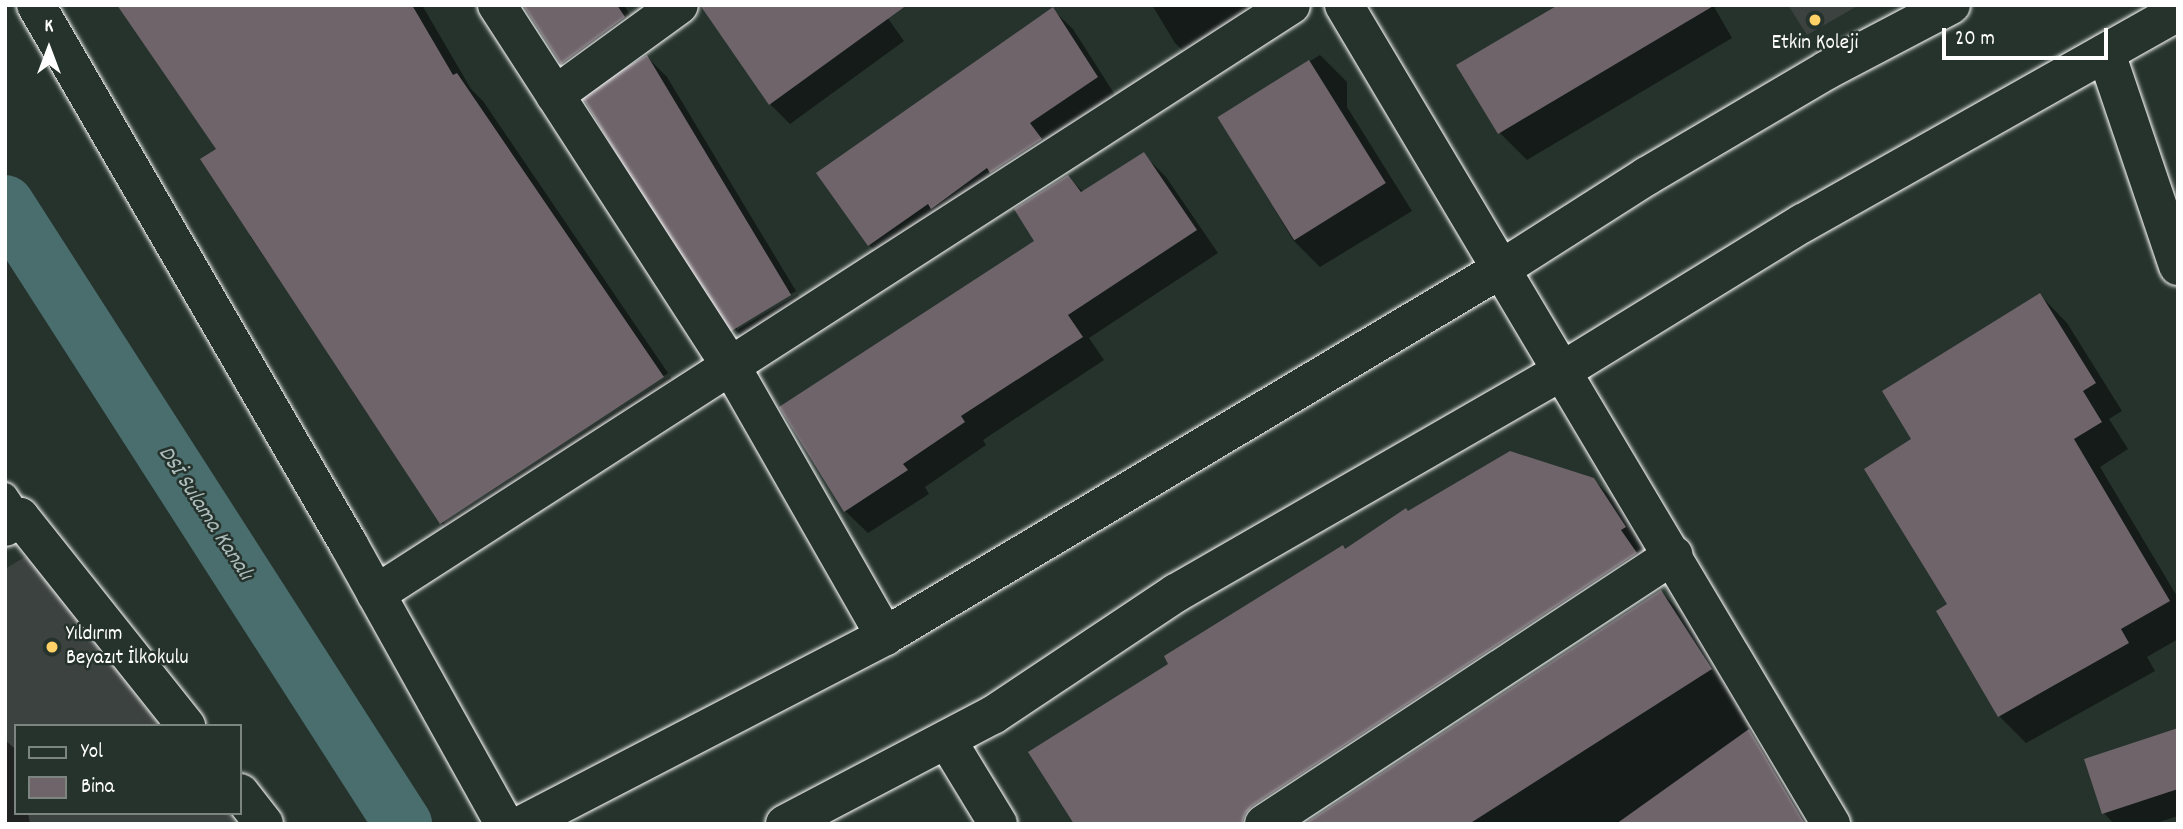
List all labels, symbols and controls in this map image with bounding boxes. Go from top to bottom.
marker: Etkin Koleji [1807,12,1823,28]
north arrow [14,14,84,84]
text: K [45,14,53,41]
scale bar [1945,14,2111,58]
text: 20 m [1955,25,1995,55]
place label: Etkin Koleji [1772,31,1858,57]
water label: DSİ Sulama Kanalı [150,442,258,586]
place label: Yıldırım Beyazıt İlkokulu [66,622,188,672]
marker: Yıldırım Beyazıt İlkokulu [44,639,60,655]
legend [14,724,242,815]
text: Yol [81,738,103,768]
text: Bina [81,773,114,803]

